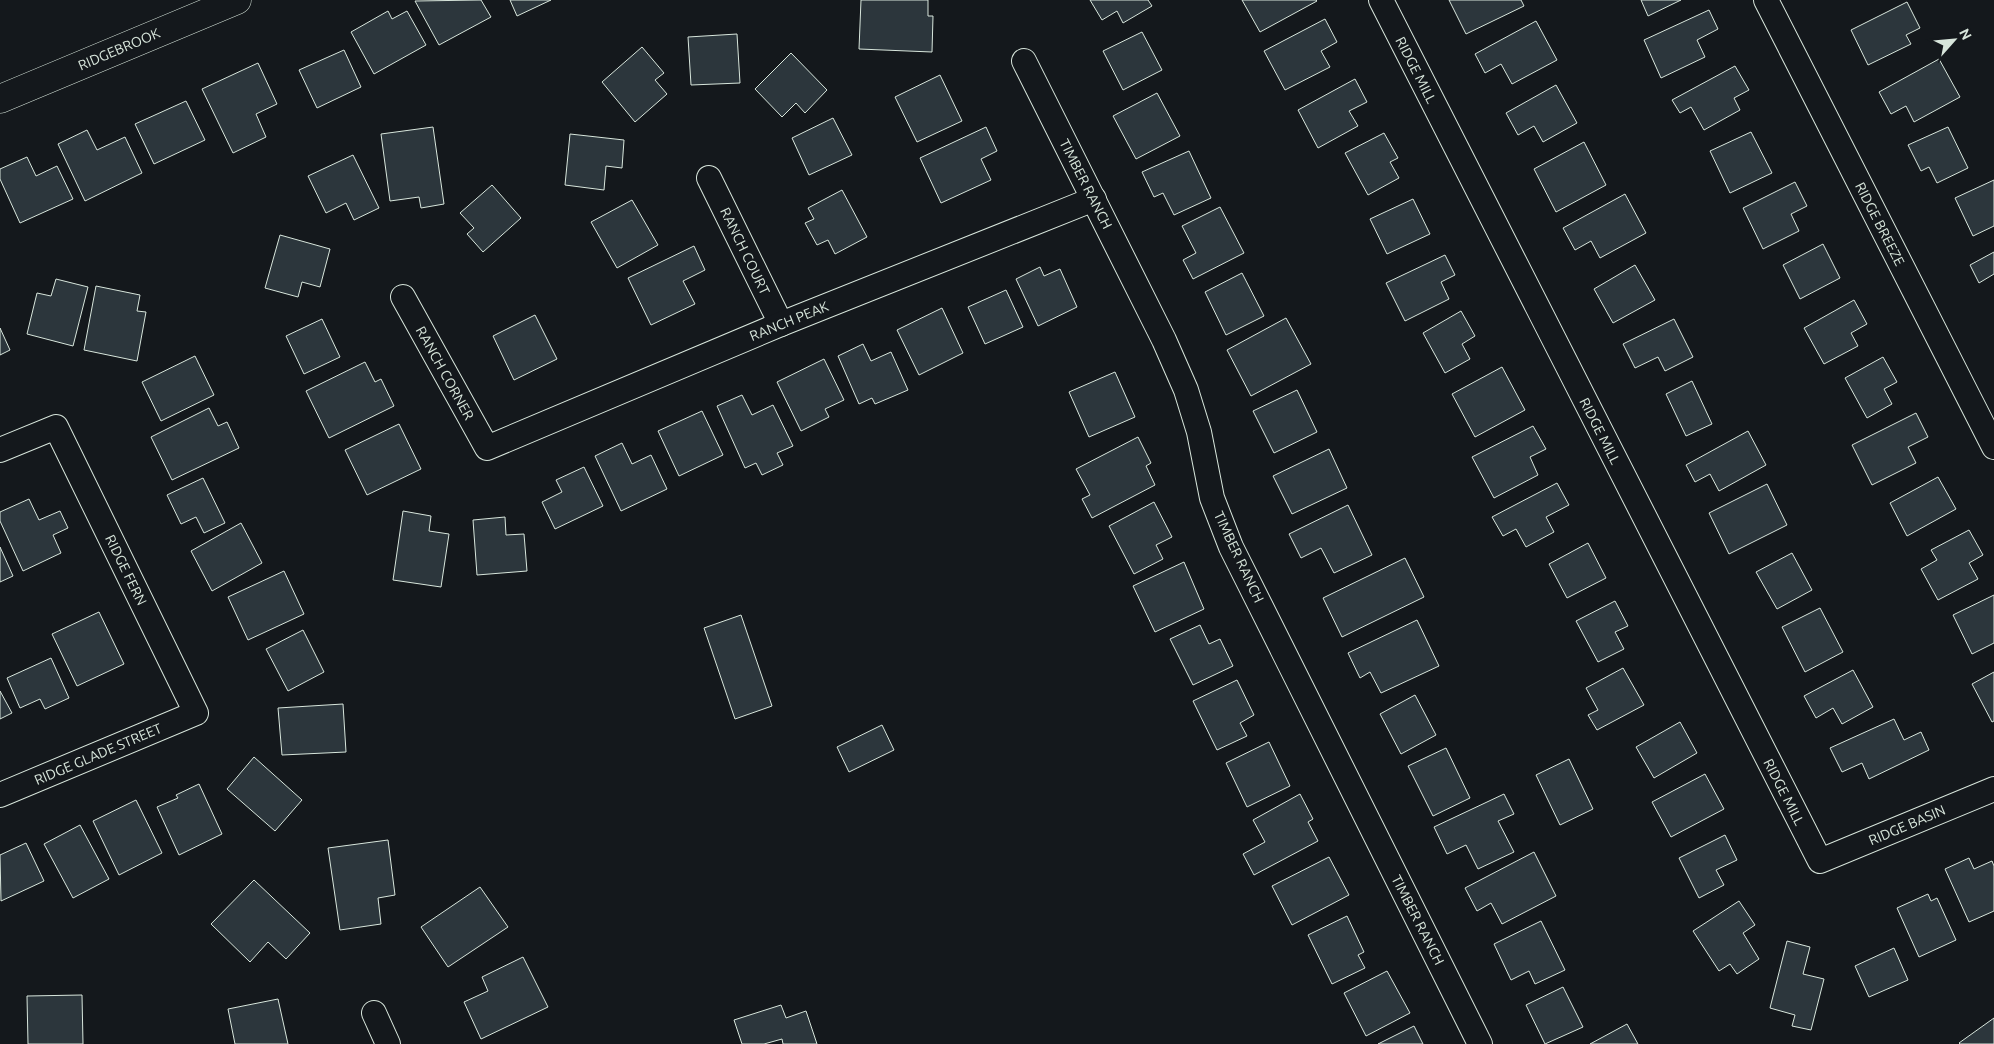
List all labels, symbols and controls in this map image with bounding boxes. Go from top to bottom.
north arrow [1929,15,1979,65]
street label: RIDGEBROOK [76,24,163,73]
text: N [1956,26,1975,42]
street label: RIDGE MILL [1392,34,1440,106]
street label: TIMBER RANCH [1056,136,1116,232]
street label: RIDGE BREEZE [1852,180,1908,269]
street label: RANCH COURT [717,205,773,297]
street label: RANCH PEAK [747,298,831,344]
street label: RANCH CORNER [413,323,477,423]
street label: RIDGE MILL [1576,395,1624,467]
street label: TIMBER RANCH [1211,509,1267,605]
street label: RIDGE FERN [102,532,150,608]
street label: RIDGE GLADE STREET [32,720,164,788]
street label: RIDGE MILL [1760,756,1808,828]
street label: RIDGE BASIN [1866,802,1948,848]
street label: TIMBER RANCH [1388,872,1448,968]

